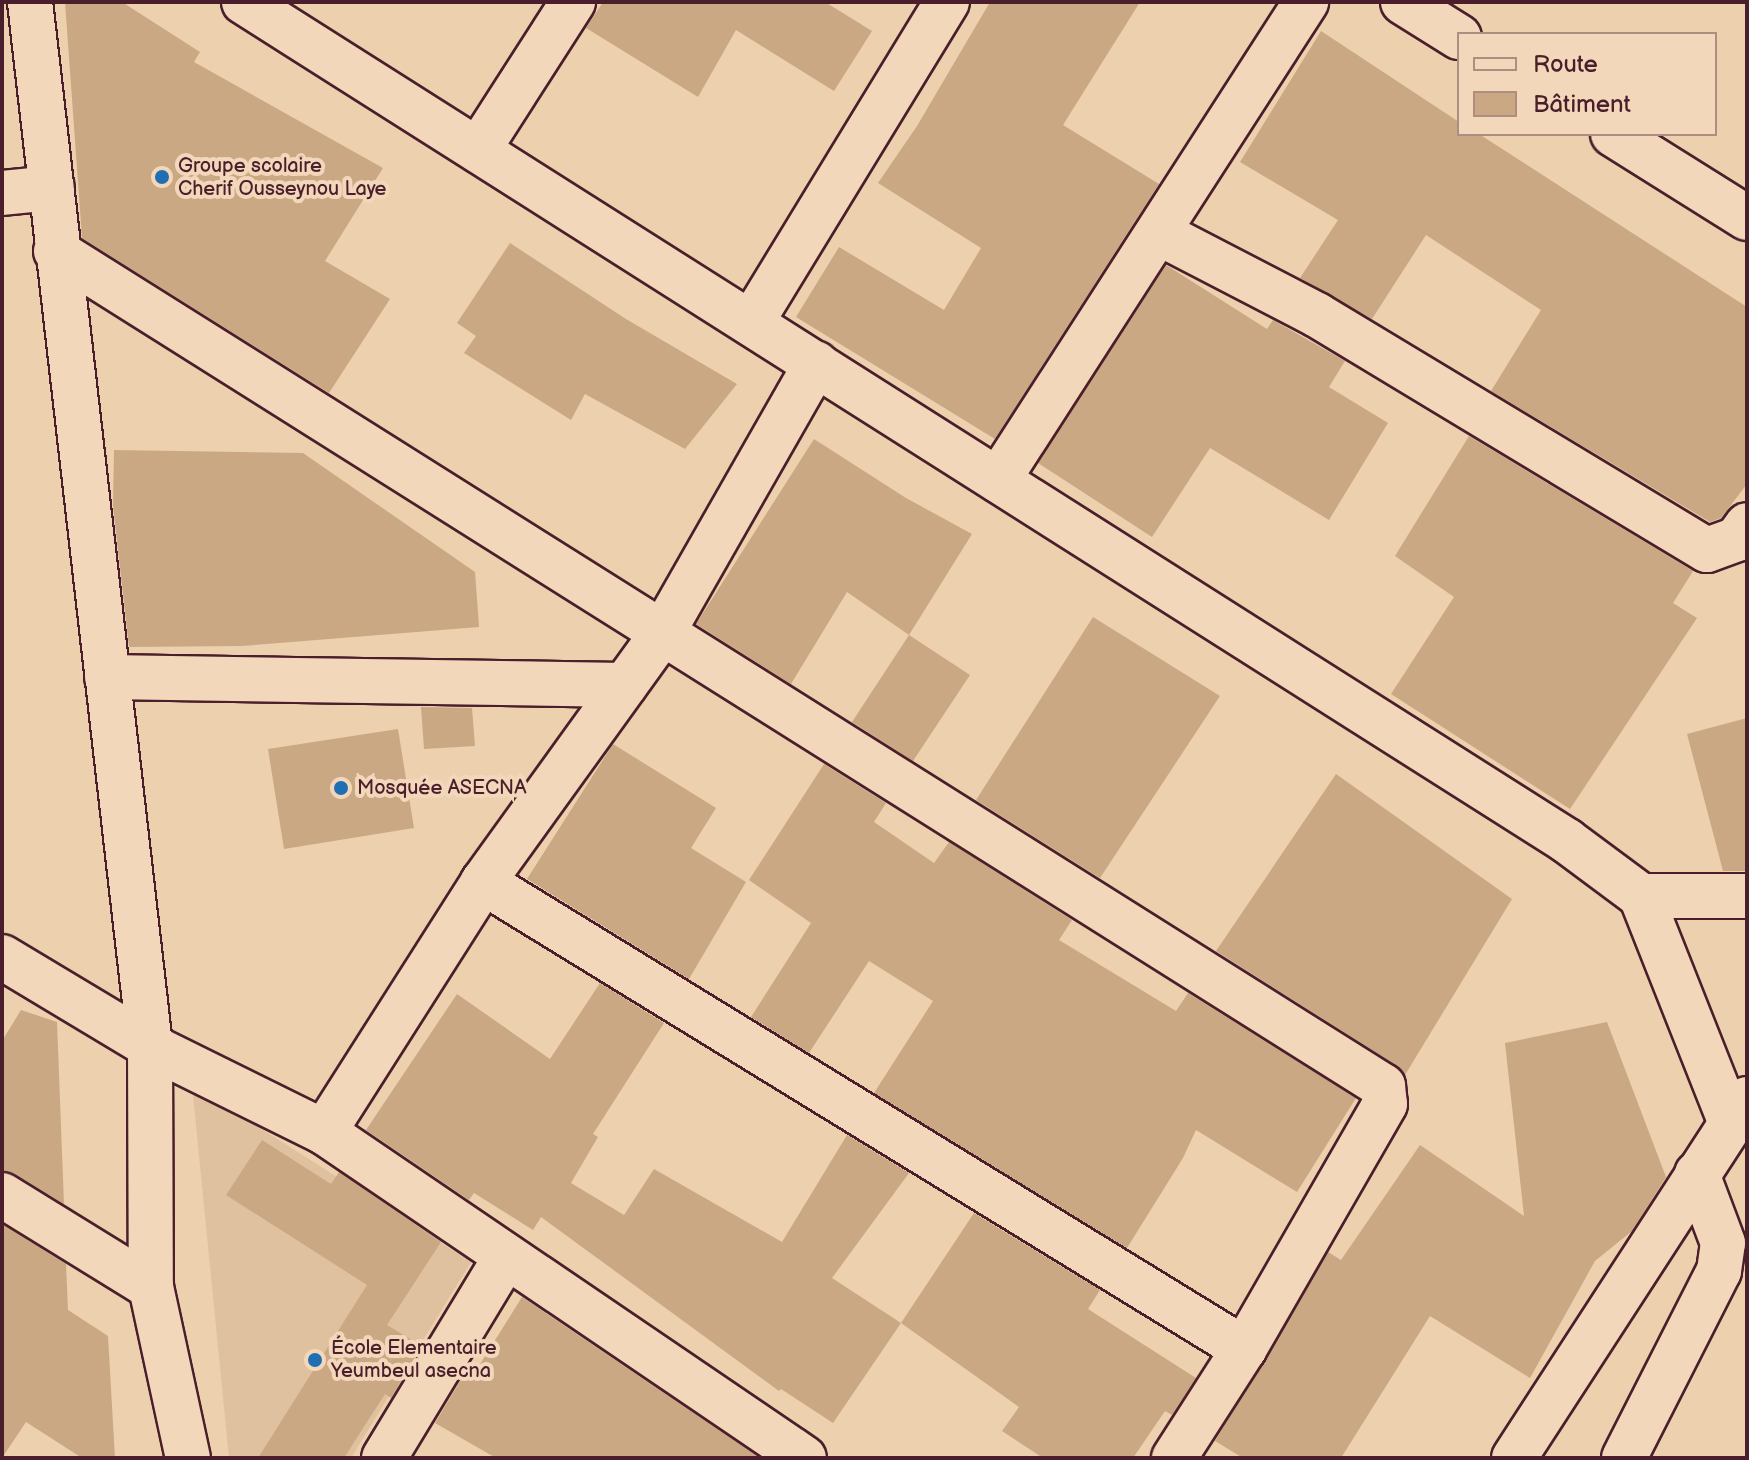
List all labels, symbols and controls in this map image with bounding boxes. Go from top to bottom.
legend [1457,32,1717,136]
text: Route [1533,50,1598,79]
text: Bâtiment [1533,90,1631,119]
place label: Groupe scolaire Cherif Ousseynou Laye [178,154,386,201]
marker: Groupe scolaire Cherif Ousseynou Laye [153,168,171,186]
place label: Mosquée ASECNA [357,776,526,800]
marker: Mosquée ASECNA [332,779,350,797]
place label: École Elementaire Yeumbeul asecna [331,1336,497,1383]
marker: École Elementaire Yeumbeul asecna [306,1351,324,1369]

